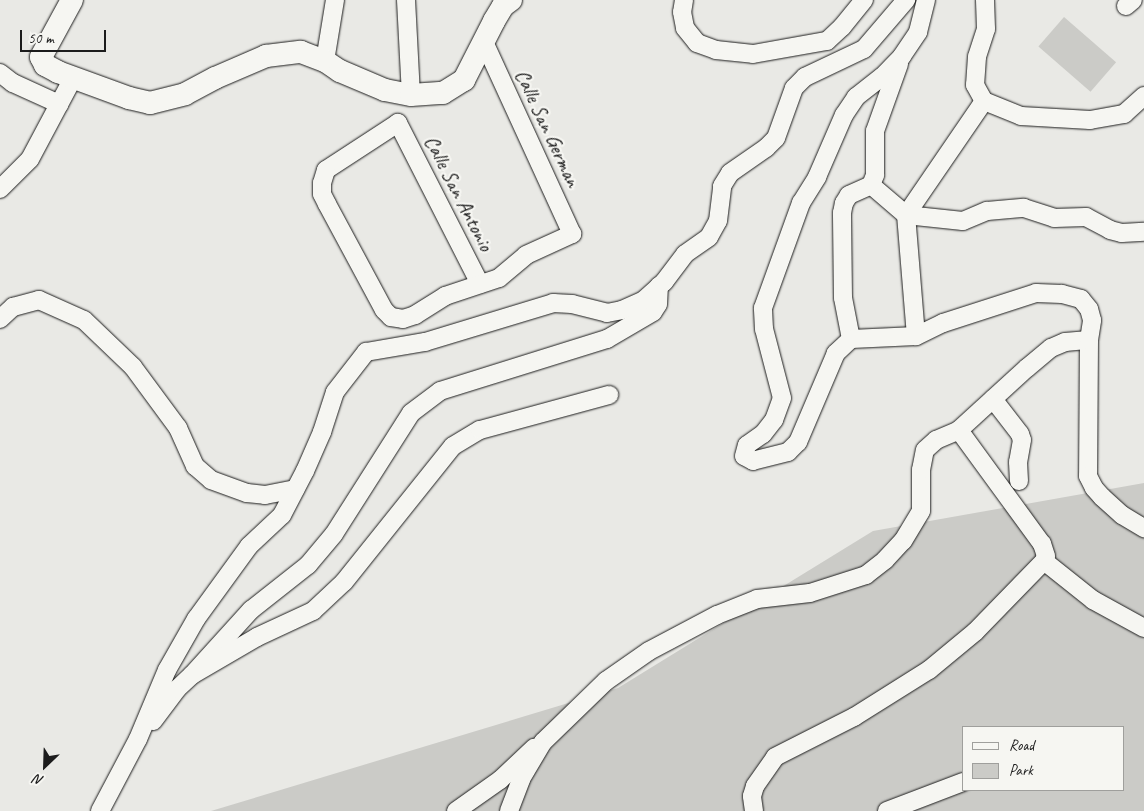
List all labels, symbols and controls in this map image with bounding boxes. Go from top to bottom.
scale bar [22,20,109,52]
text: 50 m [28,29,54,48]
street label: Calle San German [510,65,586,191]
street label: Calle San Antonio [419,131,499,255]
legend [962,726,1124,791]
text: Road [1009,736,1034,755]
north arrow [20,741,70,791]
text: Park [1009,761,1033,780]
text: N [31,771,46,790]

